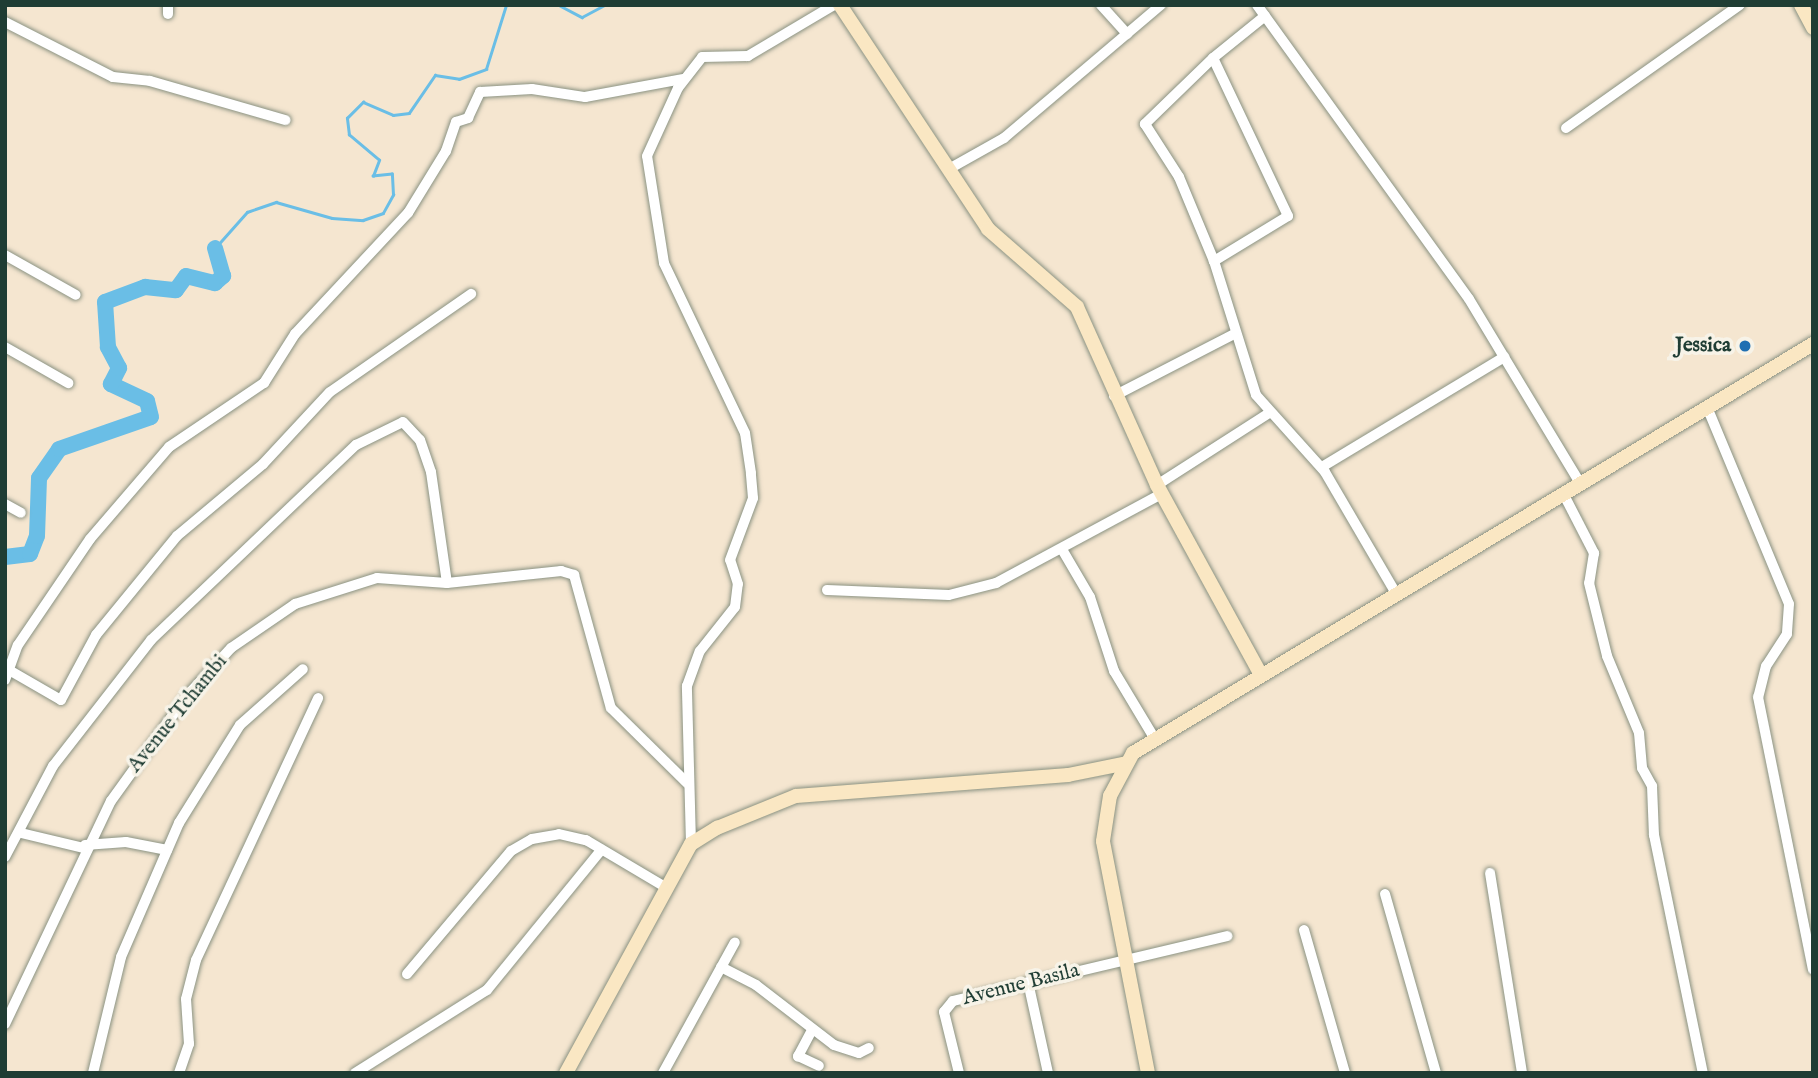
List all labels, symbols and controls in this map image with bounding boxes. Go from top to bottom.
place label: Jessica [1675,333,1731,359]
marker: Jessica [1737,338,1753,354]
street label: Avenue Tchambi [123,650,233,778]
street label: Avenue Basila [960,958,1082,1012]

